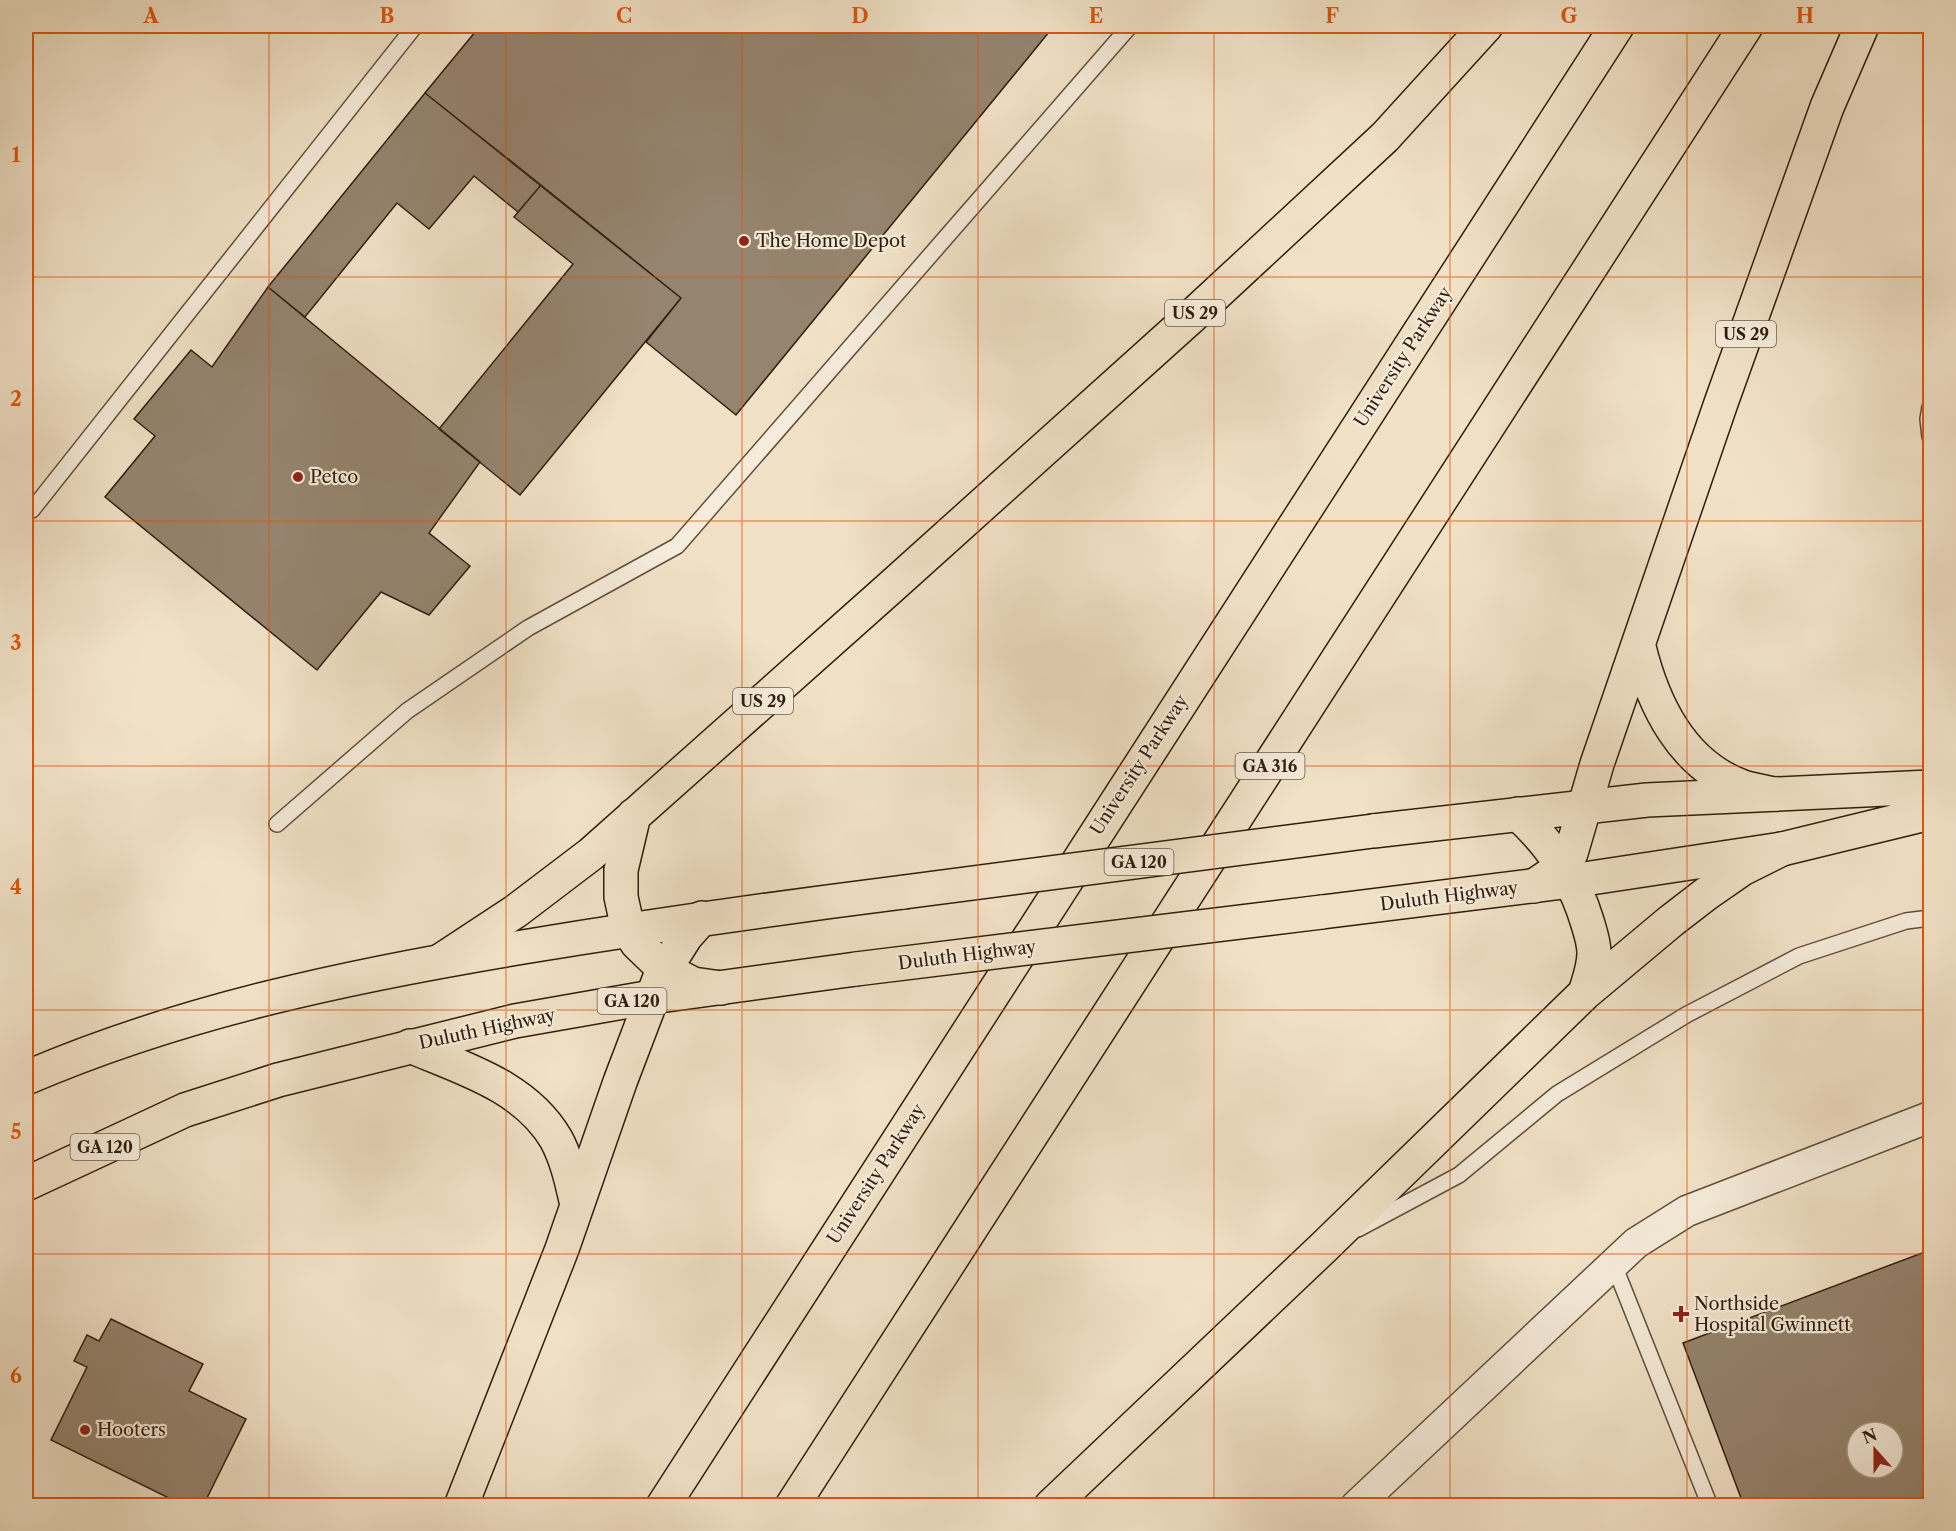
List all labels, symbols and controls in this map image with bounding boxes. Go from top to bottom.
text: A [142,4,159,28]
text: B [380,4,395,28]
text: C [616,4,632,28]
text: D [851,4,869,28]
text: E [1089,4,1103,28]
text: F [1325,4,1339,28]
text: G [1561,4,1578,28]
text: H [1796,4,1814,28]
text: 1 [12,143,21,167]
place label: The Home Depot [756,230,907,252]
marker: The Home Depot [737,234,751,248]
street label: University Parkway [1349,282,1457,431]
road number: US 29 [1165,300,1225,326]
road number: US 29 [1716,321,1776,347]
text: 2 [10,387,22,411]
place label: Petco [310,466,358,488]
marker: Petco [291,470,305,484]
text: 3 [10,631,22,655]
road number: US 29 [733,688,793,714]
street label: University Parkway [1085,690,1193,839]
road number: GA 316 [1236,753,1304,779]
road number: GA 120 [1104,849,1174,875]
text: 4 [10,875,22,899]
street label: Duluth Highway [1379,876,1520,915]
street label: Duluth Highway [897,935,1038,974]
road number: GA 120 [598,988,666,1014]
street label: Duluth Highway [417,1004,558,1054]
street label: University Parkway [822,1099,930,1248]
text: 5 [10,1120,22,1144]
road number: GA 120 [70,1134,140,1160]
place label: Northside Hospital Gwinnett [1694,1293,1851,1336]
marker: Northside Hospital Gwinnett [1672,1305,1690,1323]
text: 6 [10,1364,22,1388]
place label: Hooters [97,1419,166,1441]
north arrow [1845,1420,1905,1480]
marker: Hooters [78,1423,92,1437]
text: N [1860,1424,1880,1448]

